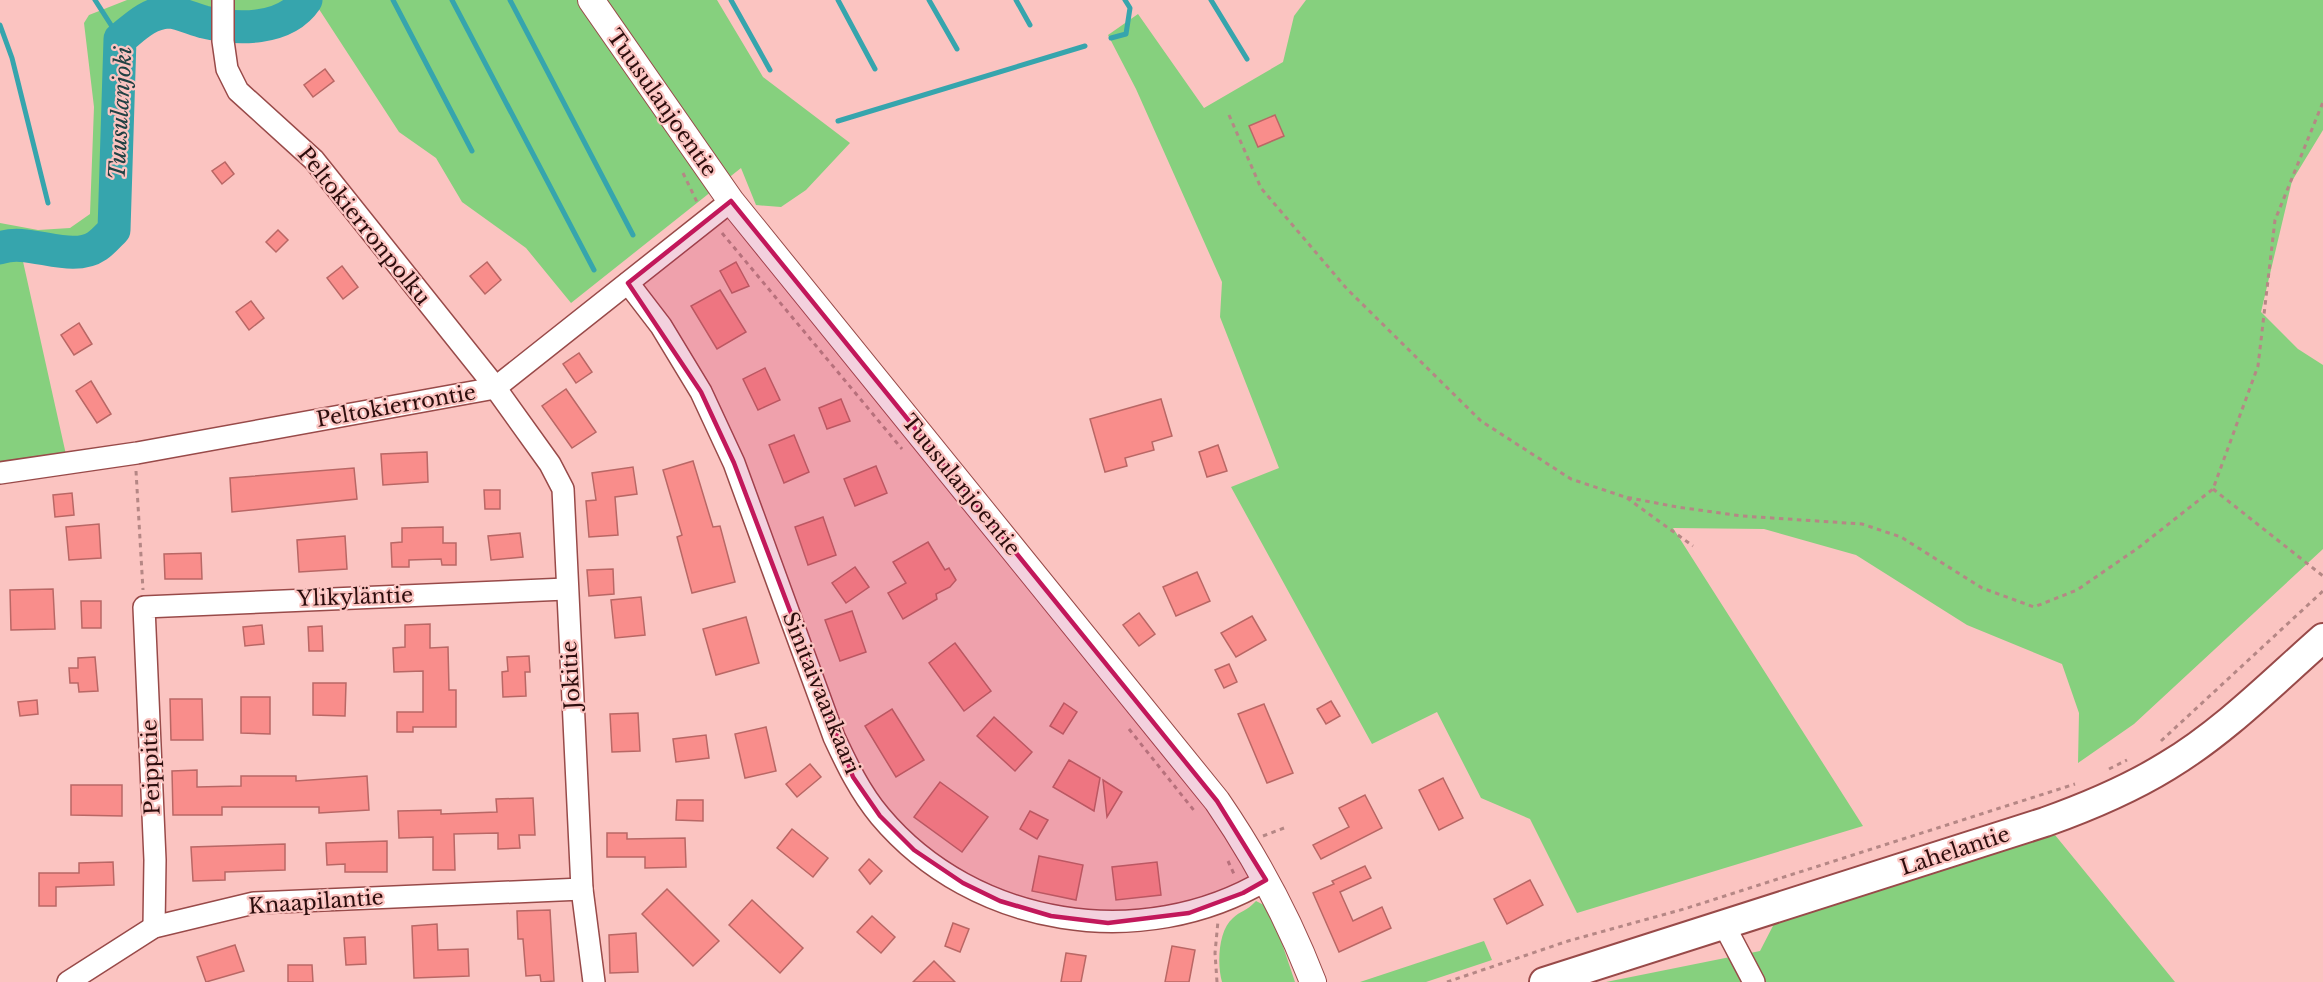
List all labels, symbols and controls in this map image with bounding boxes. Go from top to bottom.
street label: Tuusulanjoentie [601,24,723,182]
water label: Tuusulanjoki [104,45,137,180]
street label: Peltokierronpolku [292,142,436,310]
street label: Peltokierrontie [314,379,478,433]
street label: Tuusulanjoentie [896,409,1026,561]
street label: Ylikyläntie [296,582,413,612]
street label: Sinitaivaankaari [777,608,865,778]
street label: Jokitie [556,640,586,713]
street label: Peippitie [136,719,166,815]
street label: Lahelantie [1897,821,2013,881]
street label: Knaapilantie [247,884,385,920]

